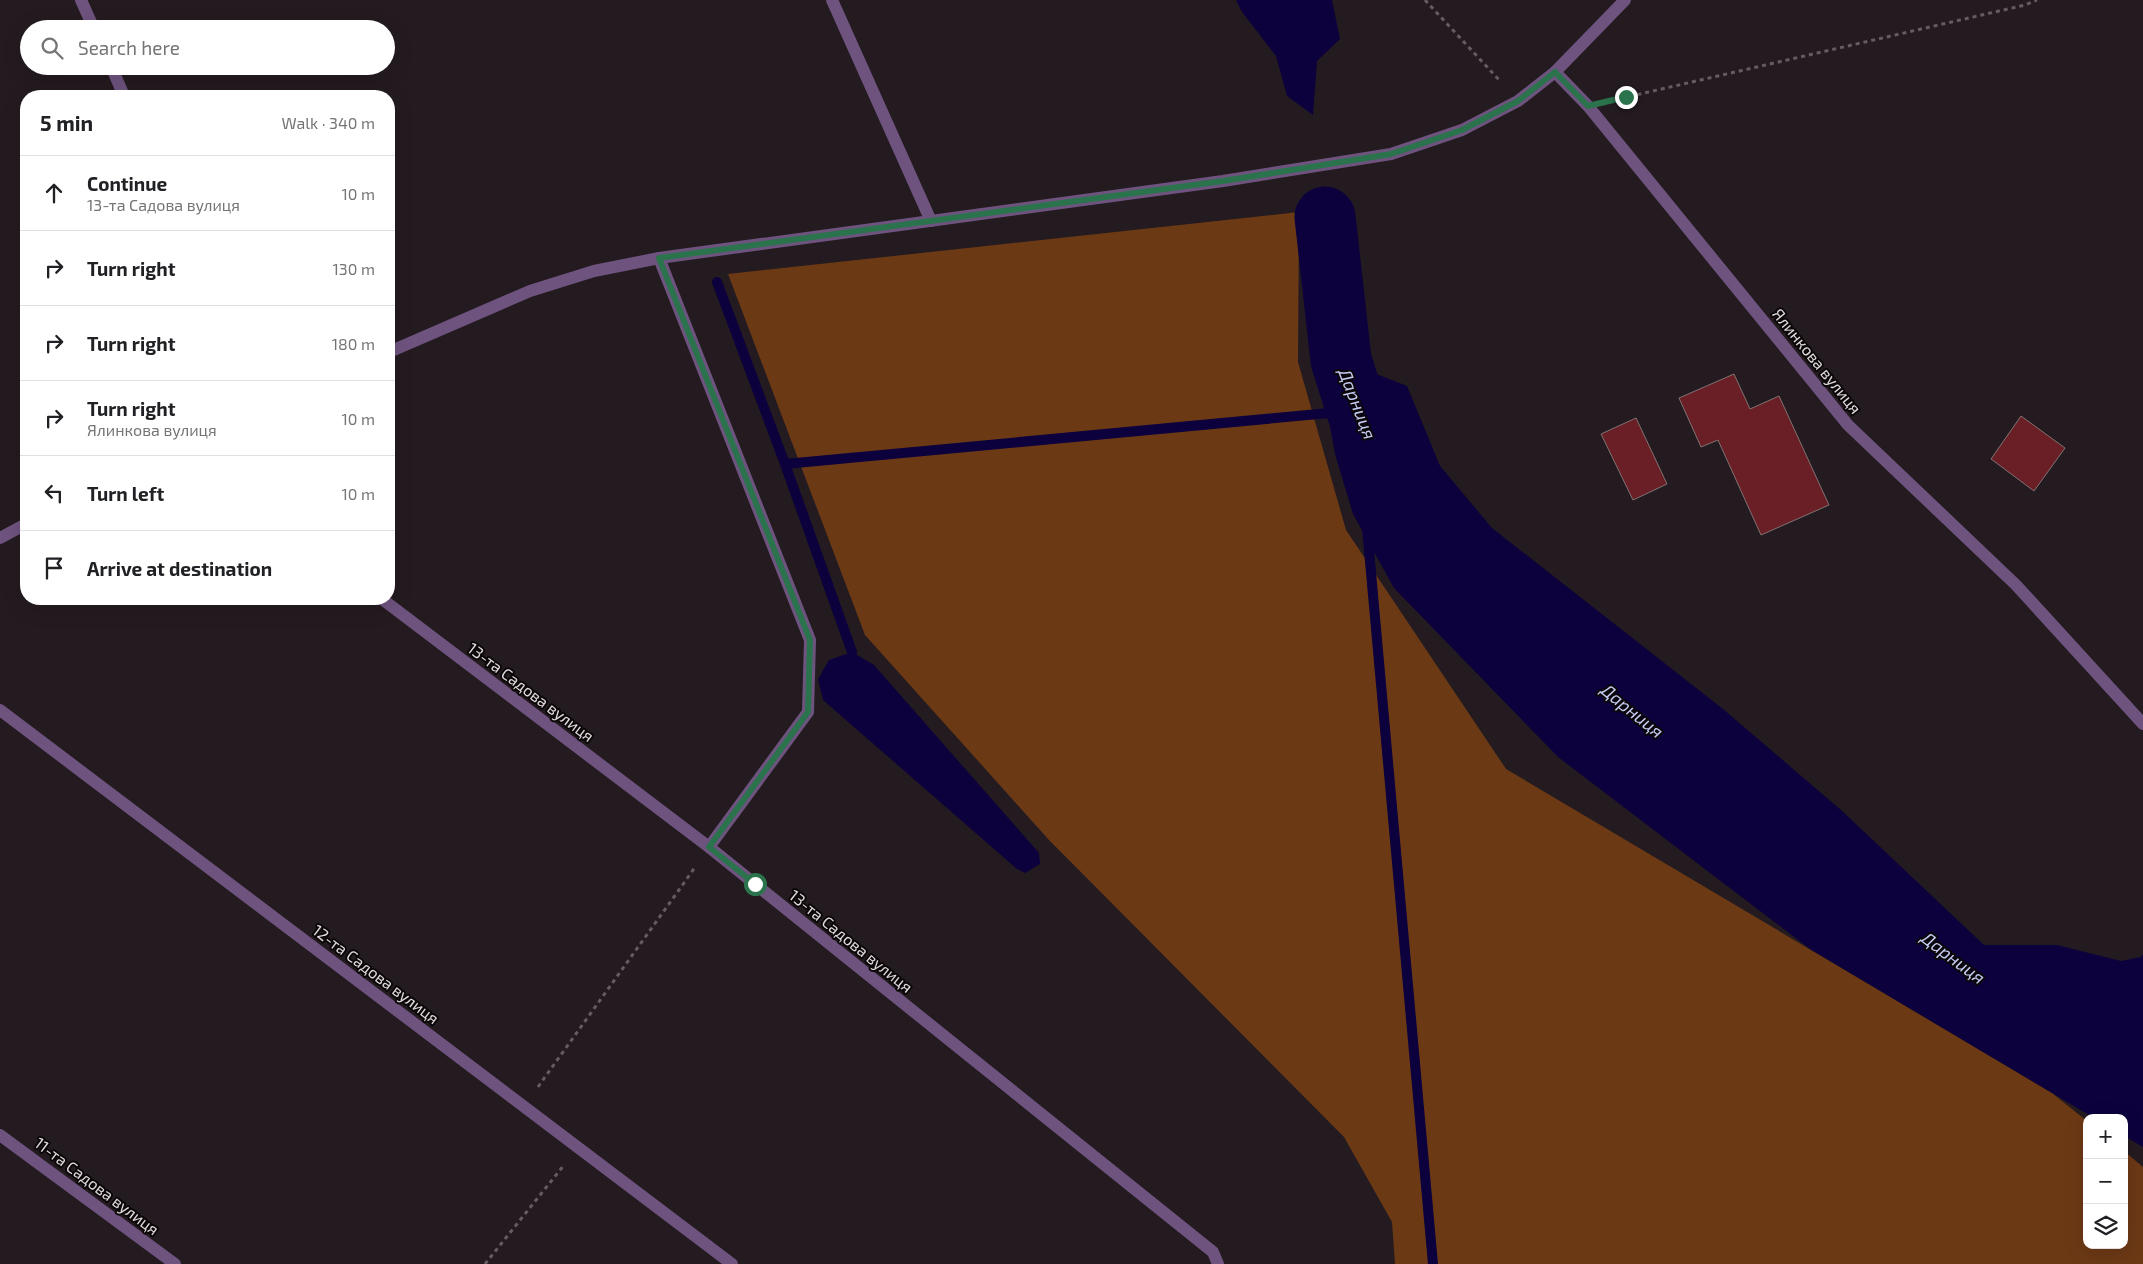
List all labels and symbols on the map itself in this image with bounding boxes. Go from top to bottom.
route end [1615,86,1638,109]
street label: Ялинкова вулиця [1768,304,1866,418]
water label: Дарниця [1334,364,1382,442]
street label: 13-та Садова вулиця [464,638,598,746]
water label: Дарниця [1596,678,1668,742]
route start [744,873,767,896]
street label: 13-та Садова вулиця [785,885,917,997]
street label: 12-та Садова вулиця [309,920,443,1028]
water label: Дарниця [1917,925,1990,988]
street label: 11-та Садова вулиця [31,1133,163,1239]

